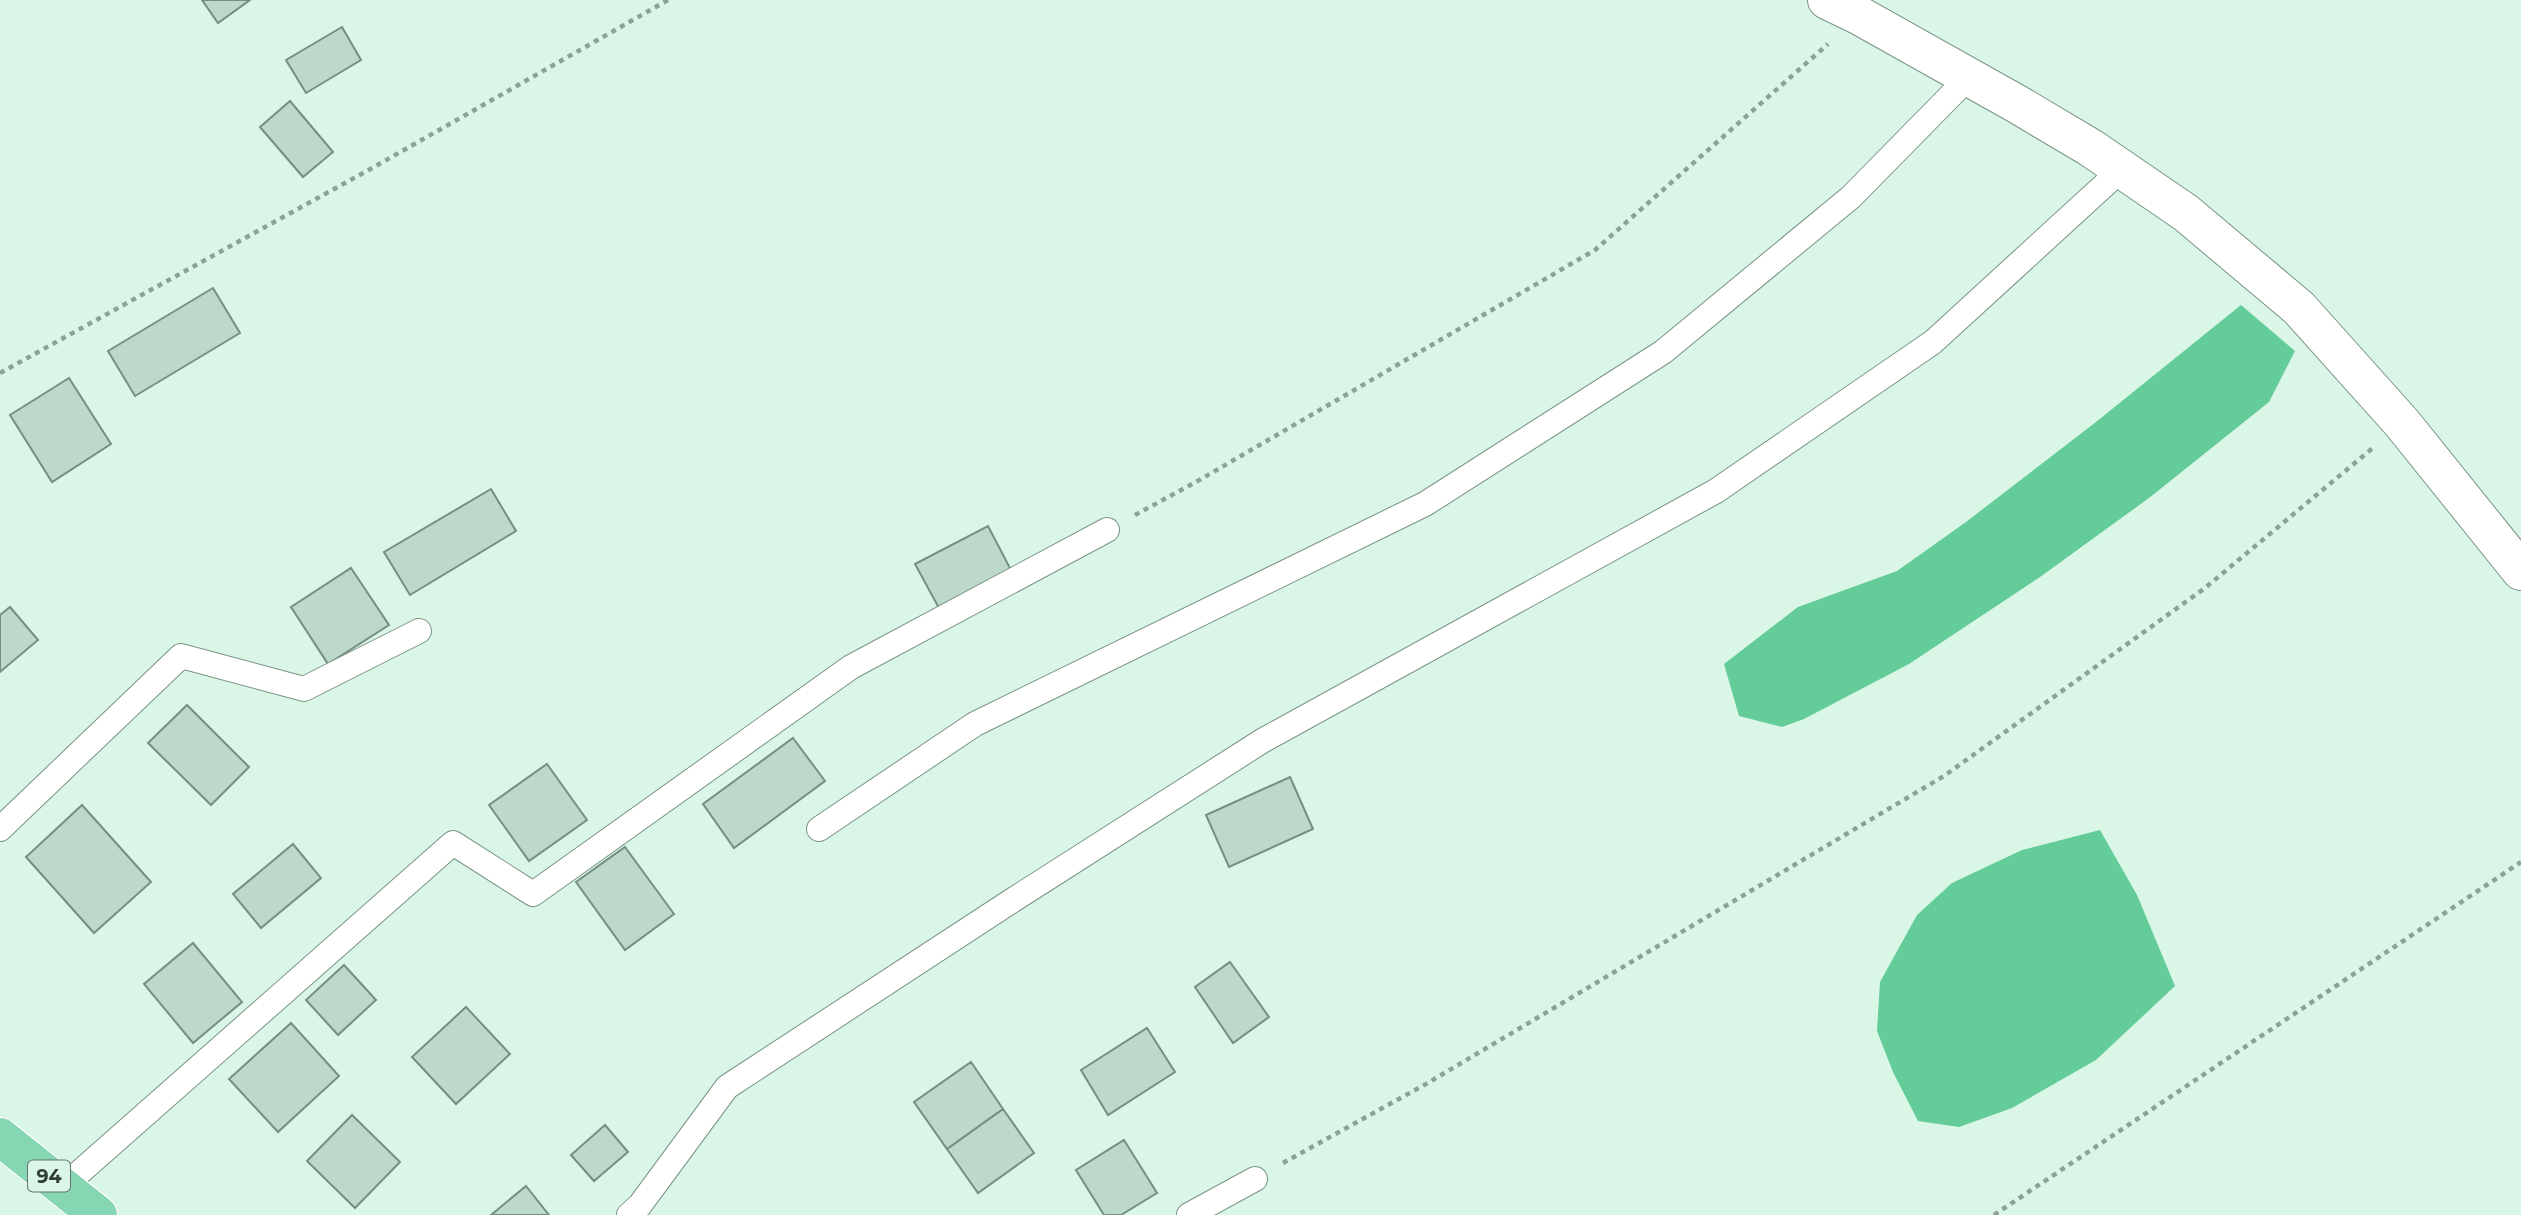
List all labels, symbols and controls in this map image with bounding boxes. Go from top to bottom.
road number: 94 [28,1160,70,1192]

